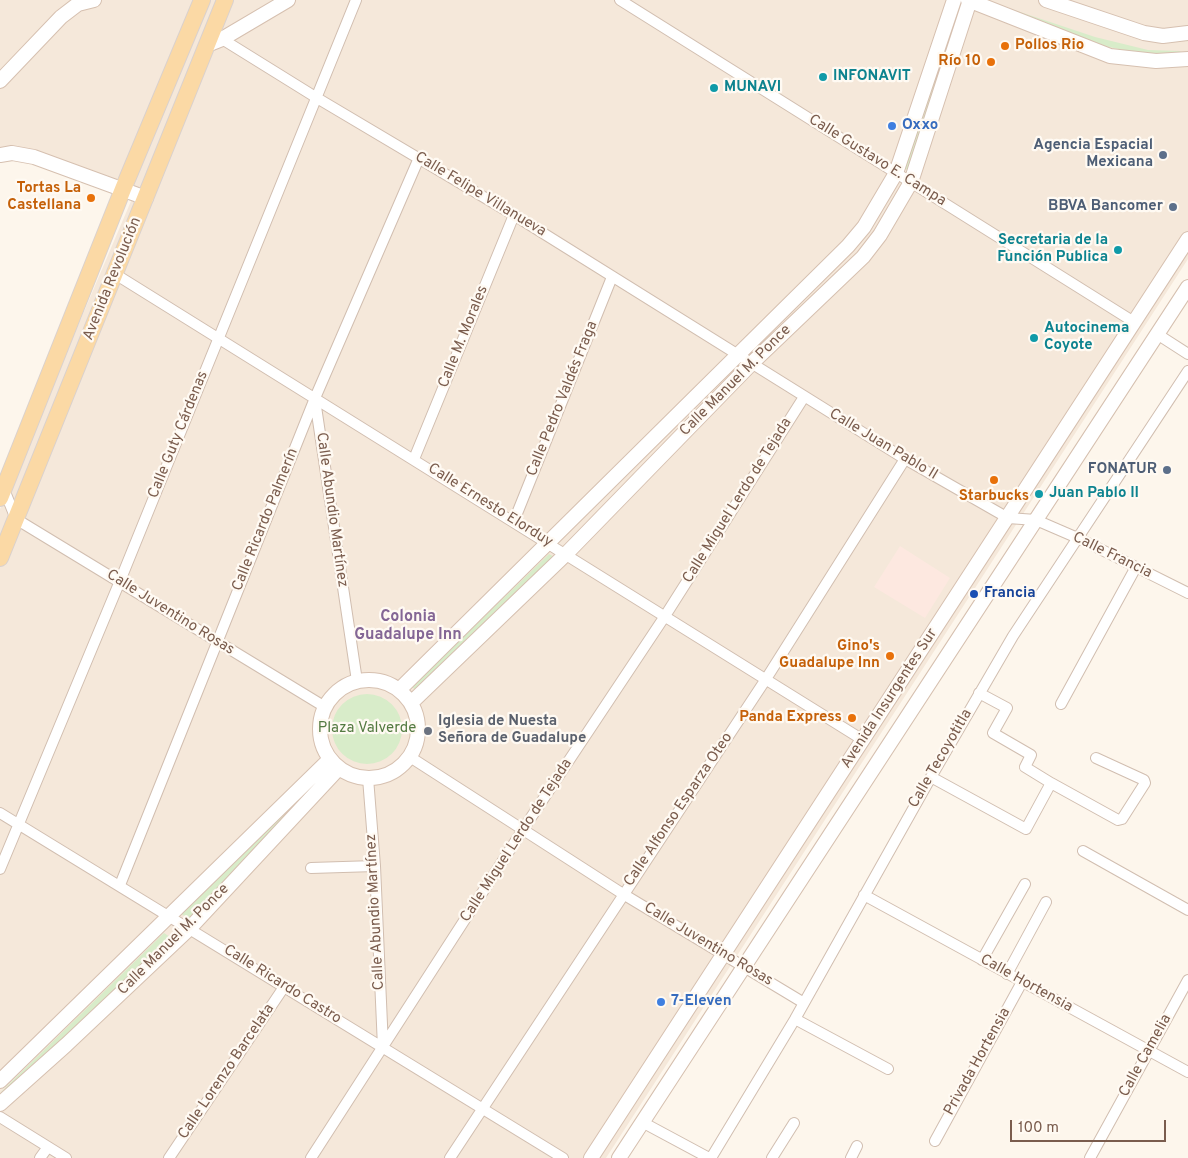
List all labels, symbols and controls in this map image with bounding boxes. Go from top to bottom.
place label: Pollos Rio [1015,37,1084,55]
marker: Pollos Rio [999,40,1011,52]
place label: Río 10 [938,53,981,71]
marker: Río 10 [985,56,997,68]
place label: INFONAVIT [833,68,911,86]
marker: INFONAVIT [817,71,829,83]
place label: MUNAVI [724,79,781,97]
marker: MUNAVI [708,82,720,94]
street label: Calle Gustavo E. Campa [805,111,949,211]
place label: Oxxo [902,117,938,135]
marker: Oxxo [886,120,898,132]
place label: Agencia Espacial Mexicana [1033,137,1153,172]
street label: Calle Felipe Villanueva [411,149,549,241]
marker: Agencia Espacial Mexicana [1157,149,1169,161]
place label: Tortas La Castellana [7,180,81,215]
marker: Tortas La Castellana [85,192,97,204]
place label: BBVA Bancomer [1048,198,1163,216]
marker: BBVA Bancomer [1167,201,1179,213]
street label: Avenida Revolución [80,215,146,343]
place label: Secretaria de la Función Publica [997,232,1108,267]
marker: Secretaria de la Función Publica [1112,244,1124,256]
street label: Calle M. Morales [435,283,493,391]
street label: Calle Pedro Valdés Fraga [524,319,602,479]
place label: Autocinema Coyote [1044,320,1129,355]
street label: Calle Manuel M. Ponce [677,322,795,440]
marker: Autocinema Coyote [1028,332,1040,344]
street label: Calle Guty Cárdenas [145,369,213,501]
street label: Calle Juan Pablo II [825,405,941,485]
street label: Calle Miguel Lerdo de Tejada [680,415,796,587]
street label: Calle Abundio Martínez [311,431,351,589]
street label: Calle Ricardo Palmerín [229,446,303,594]
street label: Calle Ernesto Elorduy [424,460,556,552]
place label: FONATUR [1088,461,1157,479]
marker: FONATUR [1161,464,1173,476]
marker: Starbucks [988,474,1000,486]
place label: Juan Pablo II [1049,485,1139,503]
place label: Starbucks [959,488,1029,506]
marker: Juan Pablo II [1033,488,1045,500]
street label: Calle Francia [1069,529,1155,583]
street label: Calle Juventino Rosas [103,566,237,660]
place label: Francia [984,585,1036,603]
marker: Francia [968,588,980,600]
district label: Colonia Guadalupe Inn [354,608,462,646]
street label: Avenida Insurgentes Sur [838,626,942,772]
place label: Gino's Guadalupe Inn [779,638,880,673]
marker: Gino's Guadalupe Inn [884,650,896,662]
street label: Calle Tecoyotitla [905,706,977,812]
place label: Panda Express [739,709,842,727]
marker: Panda Express [846,712,858,724]
place label: Iglesia de Nuesta Señora de Guadalupe [438,713,586,748]
park label: Plaza Valverde [318,720,416,738]
marker: Iglesia de Nuesta Señora de Guadalupe [422,725,434,737]
street label: Calle Alfonso Esparza Oteo [621,730,737,890]
street label: Calle Miguel Lerdo de Tejada [457,756,577,926]
street label: Calle Abundio Martínez [363,833,389,991]
street label: Calle Manuel M. Ponce [115,881,233,999]
street label: Calle Juventino Rosas [640,899,776,991]
street label: Calle Ricardo Castro [220,941,344,1029]
street label: Calle Hortensia [977,951,1075,1017]
place label: 7-Eleven [671,993,732,1011]
marker: 7-Eleven [655,996,667,1008]
street label: Calle Lorenzo Barcelata [175,1001,279,1143]
street label: Privada Hortensia [941,1005,1015,1119]
street label: Calle Camelia [1116,1012,1176,1100]
scale bar [1013,1110,1169,1142]
text: 100 m [1018,1119,1059,1138]

